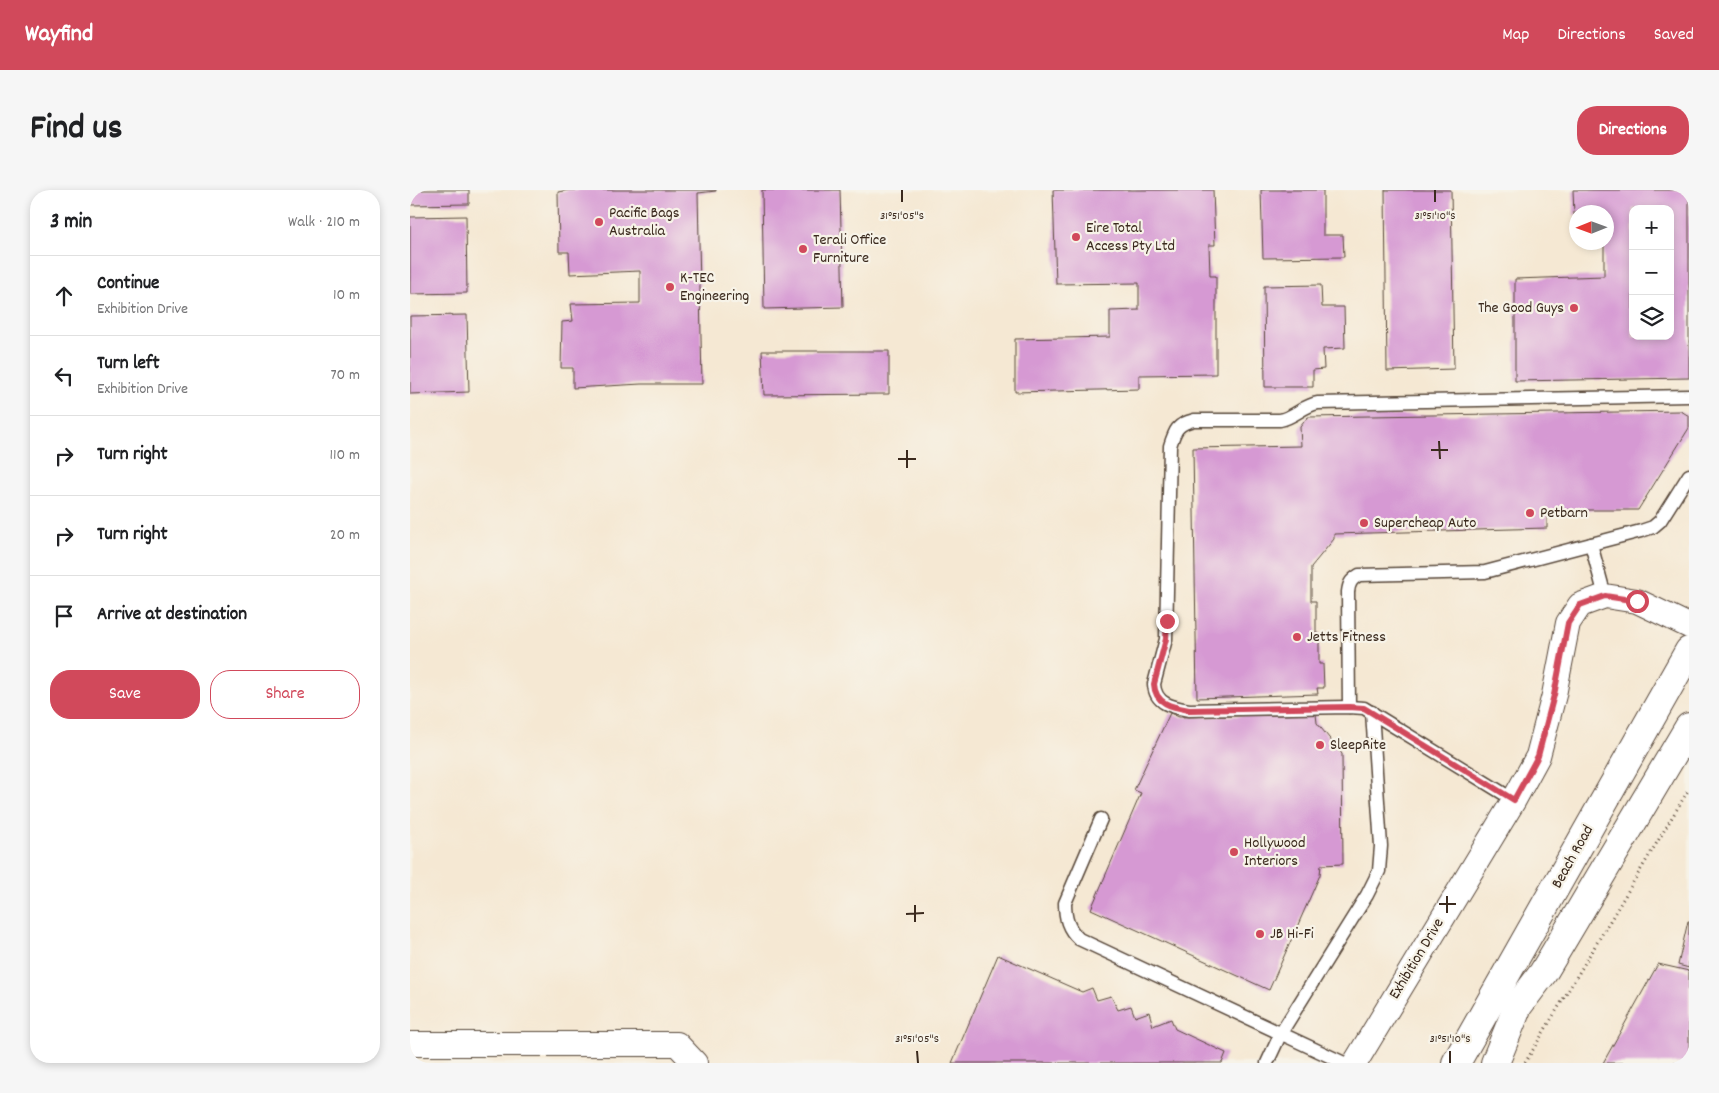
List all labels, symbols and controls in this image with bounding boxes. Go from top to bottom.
text: Wayfind [25,18,93,52]
text: Map [1502,23,1529,48]
text: Directions [1557,23,1626,48]
text: Saved [1654,23,1694,48]
text: Find us [30,105,122,155]
button: Directions [1577,106,1689,155]
place label: Pacific Bags Australia [609,202,680,243]
north arrow [1569,205,1614,250]
map controls [1629,205,1674,340]
button: + [1629,205,1674,250]
text: 3 min [50,208,92,238]
text: 31°51'05"S [880,208,924,225]
text: 31°51'10"S [1414,208,1456,225]
text: Walk · 210 m [288,211,360,234]
marker: Pacific Bags Australia [593,216,605,228]
place label: Eire Total Access Pty Ltd [1086,217,1175,258]
place label: Terali Office Furniture [813,229,886,270]
marker: Eire Total Access Pty Ltd [1070,231,1082,243]
marker: Terali Office Furniture [797,243,809,255]
button: − [1629,250,1674,295]
place label: K-TEC Engineering [680,267,749,308]
text: Continue [97,271,159,298]
marker: K-TEC Engineering [664,281,676,293]
icon: ahead [50,282,78,310]
text: 10 m [333,284,360,307]
button: layers [1629,295,1674,340]
place label: The Good Guys [1478,297,1564,320]
text: Exhibition Drive [97,298,188,321]
marker: The Good Guys [1568,302,1580,314]
text: Turn left [97,351,160,378]
icon: left [50,362,78,390]
text: 70 m [330,364,360,387]
text: Exhibition Drive [97,378,188,401]
icon: right [50,442,78,470]
text: Turn right [97,442,168,469]
text: 110 m [330,444,360,467]
place label: Petbarn [1540,502,1588,525]
marker: Petbarn [1524,507,1536,519]
place label: Supercheap Auto [1374,512,1476,535]
marker: Supercheap Auto [1358,517,1370,529]
icon: right [50,522,78,550]
text: Turn right [97,522,168,549]
text: 20 m [330,524,360,547]
route start [1626,590,1649,613]
icon: arrive [50,602,78,630]
text: Arrive at destination [97,602,247,629]
route end [1156,610,1179,633]
place label: Jetts Fitness [1307,626,1386,649]
marker: Jetts Fitness [1291,631,1303,643]
button: Save [50,670,200,719]
button: Share [210,670,360,719]
place label: SleepRite [1330,734,1386,757]
marker: SleepRite [1314,739,1326,751]
street label: Beach Road [1546,821,1600,893]
place label: Hollywood Interiors [1244,832,1305,873]
marker: Hollywood Interiors [1228,846,1240,858]
street label: Exhibition Drive [1384,914,1450,1004]
place label: JB Hi-Fi [1270,923,1314,946]
marker: JB Hi-Fi [1254,928,1266,940]
text: 31°51'05"S [895,1031,939,1048]
text: 31°51'10"S [1429,1031,1471,1048]

